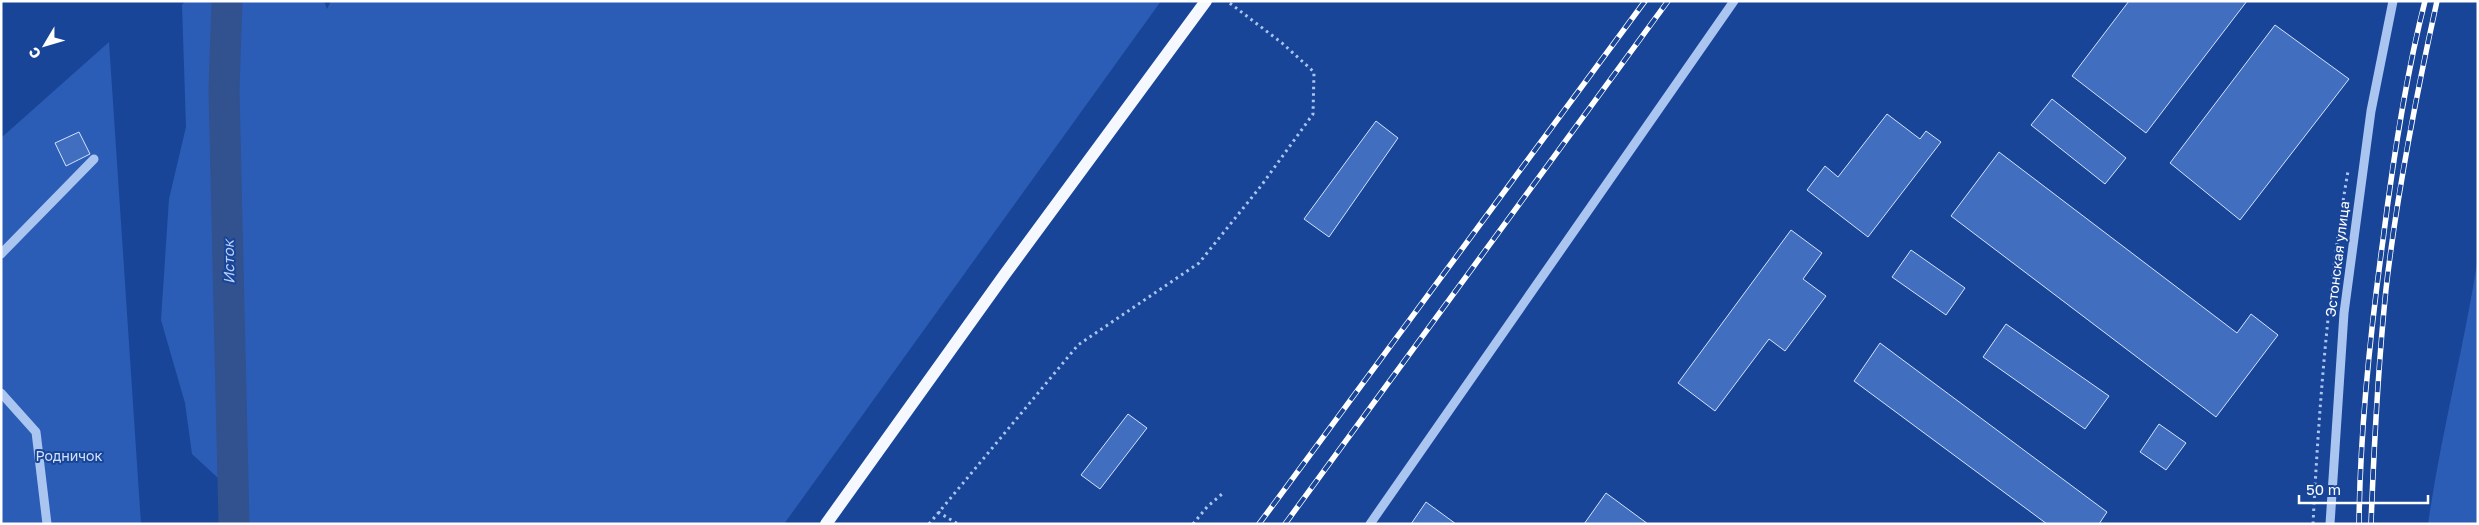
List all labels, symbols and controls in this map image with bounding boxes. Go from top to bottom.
north arrow [20,20,70,70]
text: С [25,44,44,62]
street label: Эстонская улица [2321,200,2353,318]
water label: Исток [219,237,237,284]
park label: Родничок [35,447,103,464]
scale bar [2299,472,2428,504]
text: 50 m [2306,480,2341,498]

